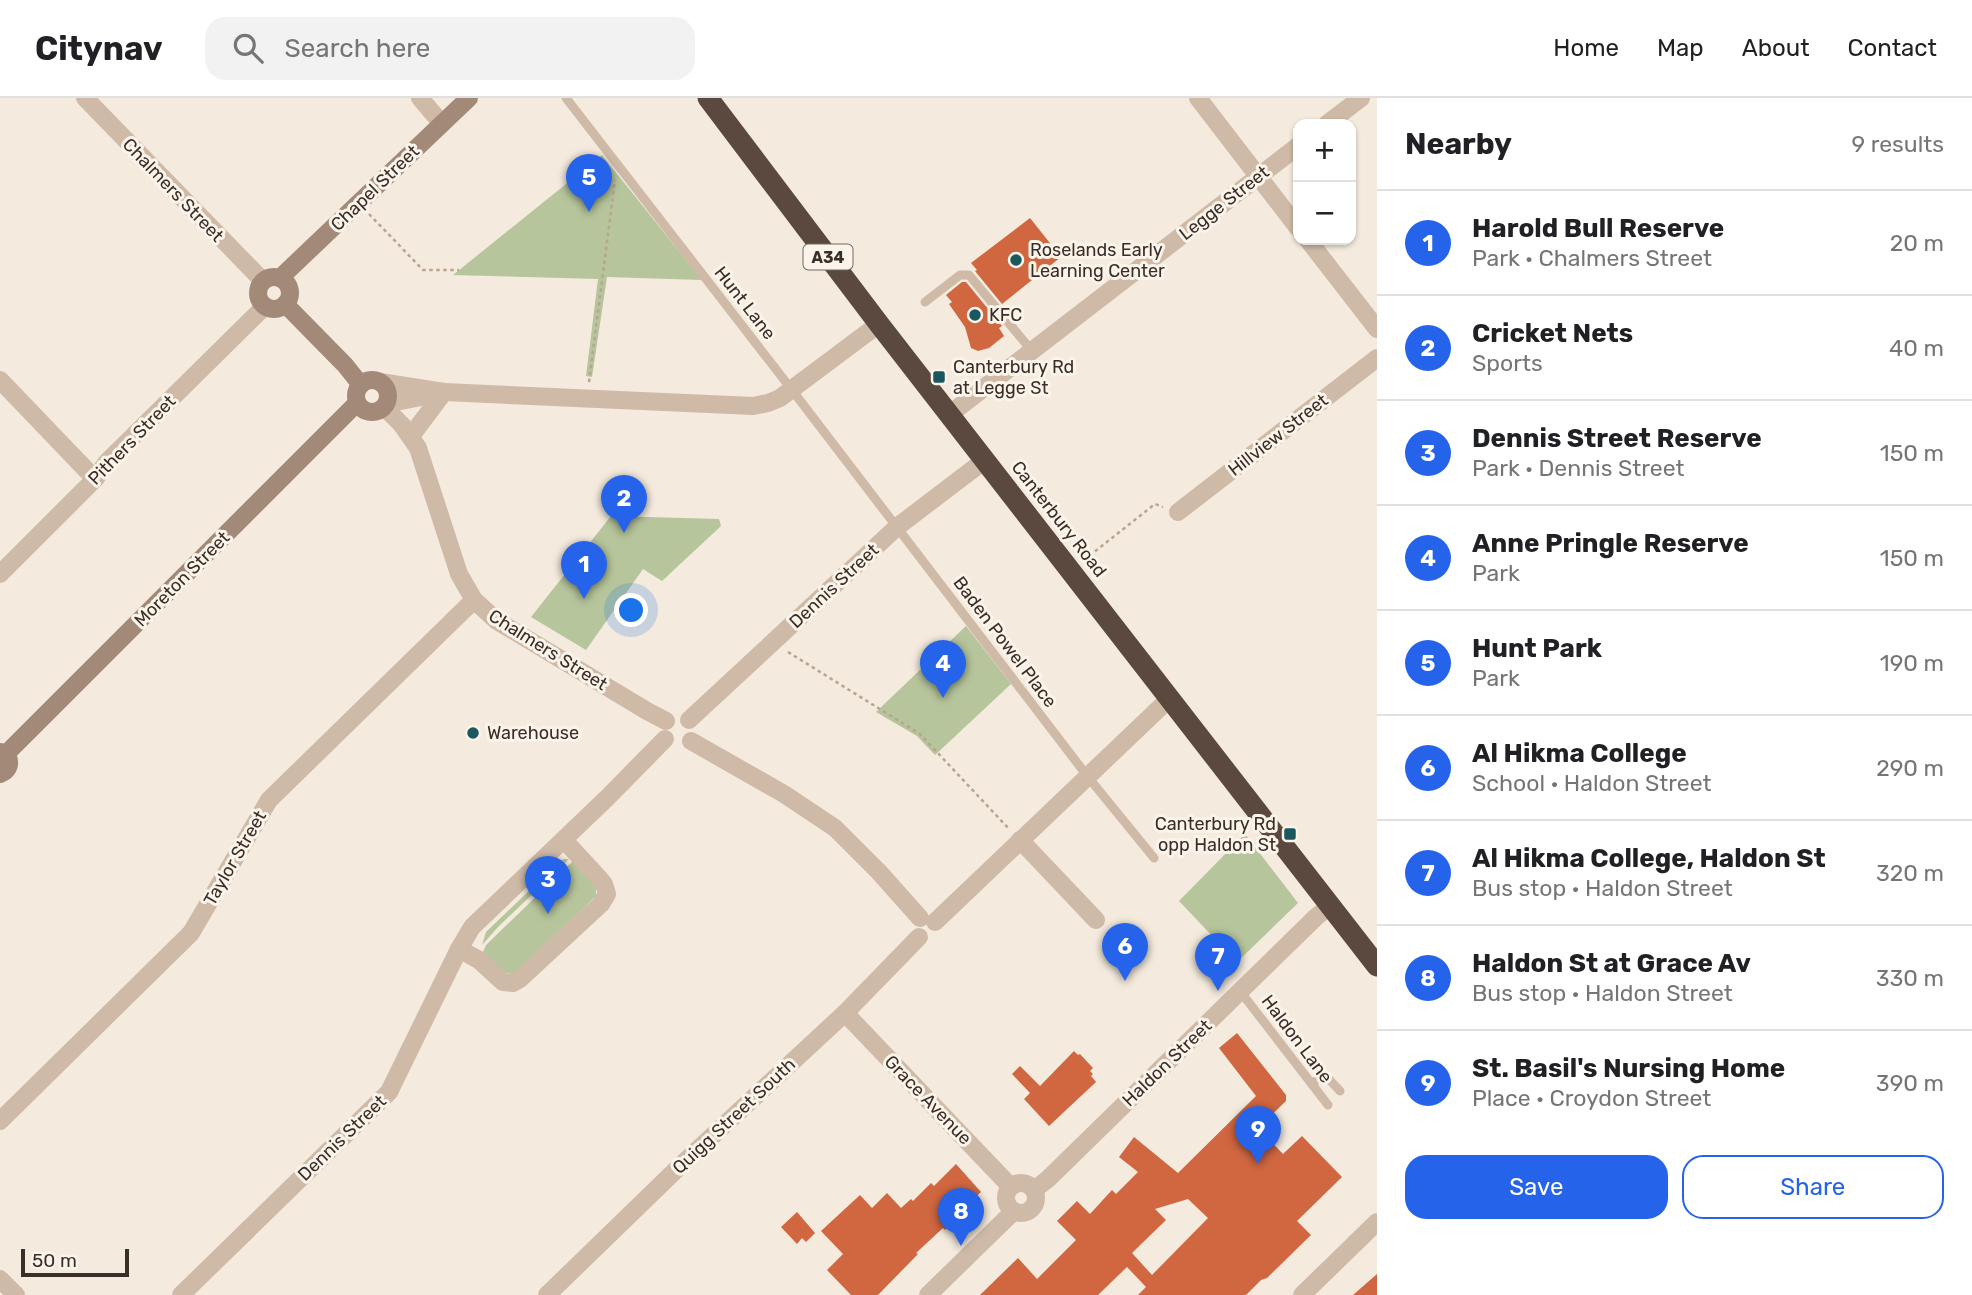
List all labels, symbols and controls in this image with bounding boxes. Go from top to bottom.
search box [205,17,695,80]
text: Citynav [35,29,163,68]
icon: search [229,29,267,67]
text: Search here [285,33,430,64]
text: Home [1553,34,1619,62]
text: Map [1657,34,1704,62]
text: About [1742,34,1810,62]
text: Contact [1848,34,1937,62]
map controls [1293,119,1356,245]
button: + [1293,119,1356,182]
text: Nearby [1405,126,1512,162]
text: 9 results [1851,130,1944,158]
street label: Chalmers Street [118,134,228,246]
street label: Chapel Street [326,140,424,236]
pin: 5 [566,154,612,212]
street label: Legge Street [1175,161,1273,245]
button: − [1293,182,1356,245]
text: Harold Bull Reserve [1472,213,1724,244]
text: 1 [1422,229,1434,257]
text: 20 m [1890,229,1944,257]
place label: Roselands Early Learning Center [1030,239,1165,282]
road number: A34 [804,244,852,270]
text: Park · Chalmers Street [1472,244,1712,272]
marker: Roselands Early Learning Center [1008,252,1024,268]
street label: Hunt Lane [710,262,780,344]
place label: KFC [989,304,1022,326]
marker: KFC [967,307,983,323]
text: Cricket Nets [1472,318,1633,349]
text: 2 [1421,334,1435,362]
text: 40 m [1889,334,1944,362]
text: Sports [1472,349,1543,377]
place label: Canterbury Rd at Legge St [953,356,1074,399]
marker: Canterbury Rd at Legge St [931,369,947,385]
street label: Hillview Street [1224,389,1332,481]
street label: Pithers Street [84,390,180,490]
text: Dennis Street Reserve [1472,423,1762,454]
text: 3 [1420,439,1436,467]
text: 150 m [1880,439,1944,467]
text: Park · Dennis Street [1472,454,1685,482]
street label: Canterbury Road [1007,456,1111,582]
pin: 2 [601,475,647,533]
street label: Moreton Street [130,527,234,631]
text: Anne Pringle Reserve [1472,528,1749,559]
street label: Dennis Street [785,539,883,633]
pin: 1 [561,541,607,599]
text: 4 [1420,544,1436,572]
text: 150 m [1880,544,1944,572]
text: Park [1472,559,1520,587]
street label: Baden Powel Place [949,572,1061,712]
your location [614,593,648,627]
street label: Chalmers Street [485,605,611,695]
text: Hunt Park [1472,633,1602,664]
pin: 4 [920,640,966,698]
text: 5 [1421,649,1435,677]
text: 190 m [1880,649,1944,677]
text: Park [1472,664,1520,692]
place label: Warehouse [487,722,579,744]
marker: Warehouse [465,725,481,741]
text: Al Hikma College [1472,738,1687,769]
text: 6 [1421,754,1435,782]
text: 290 m [1876,754,1944,782]
text: School · Haldon Street [1472,769,1712,797]
street label: Taylor Street [199,807,271,909]
place label: Canterbury Rd opp Haldon St [1155,813,1276,856]
marker: Canterbury Rd opp Haldon St [1282,826,1298,842]
text: Al Hikma College, Haldon St [1472,843,1826,874]
pin: 3 [525,856,571,914]
text: 7 [1421,859,1435,887]
text: 320 m [1876,859,1944,887]
text: Bus stop · Haldon Street [1472,874,1733,902]
pin: 6 [1102,923,1148,981]
pin: 7 [1195,933,1241,991]
text: Haldon St at Grace Av [1472,948,1751,979]
text: 8 [1420,964,1436,992]
text: 330 m [1876,964,1944,992]
text: Bus stop · Haldon Street [1472,979,1733,1007]
street label: Haldon Lane [1257,991,1337,1087]
street label: Haldon Street [1118,1015,1216,1111]
street label: Grace Avenue [880,1051,976,1149]
street label: Quigg Street South [668,1053,800,1179]
text: St. Basil's Nursing Home [1472,1053,1785,1084]
text: 9 [1421,1069,1435,1097]
text: 390 m [1876,1069,1944,1097]
text: Place · Croydon Street [1472,1084,1711,1112]
street label: Dennis Street [293,1090,391,1186]
pin: 9 [1235,1106,1281,1164]
button: Save [1405,1155,1668,1219]
button: Share [1682,1155,1944,1219]
pin: 8 [938,1188,984,1246]
scale bar [21,1246,130,1278]
text: 50 m [32,1249,77,1272]

